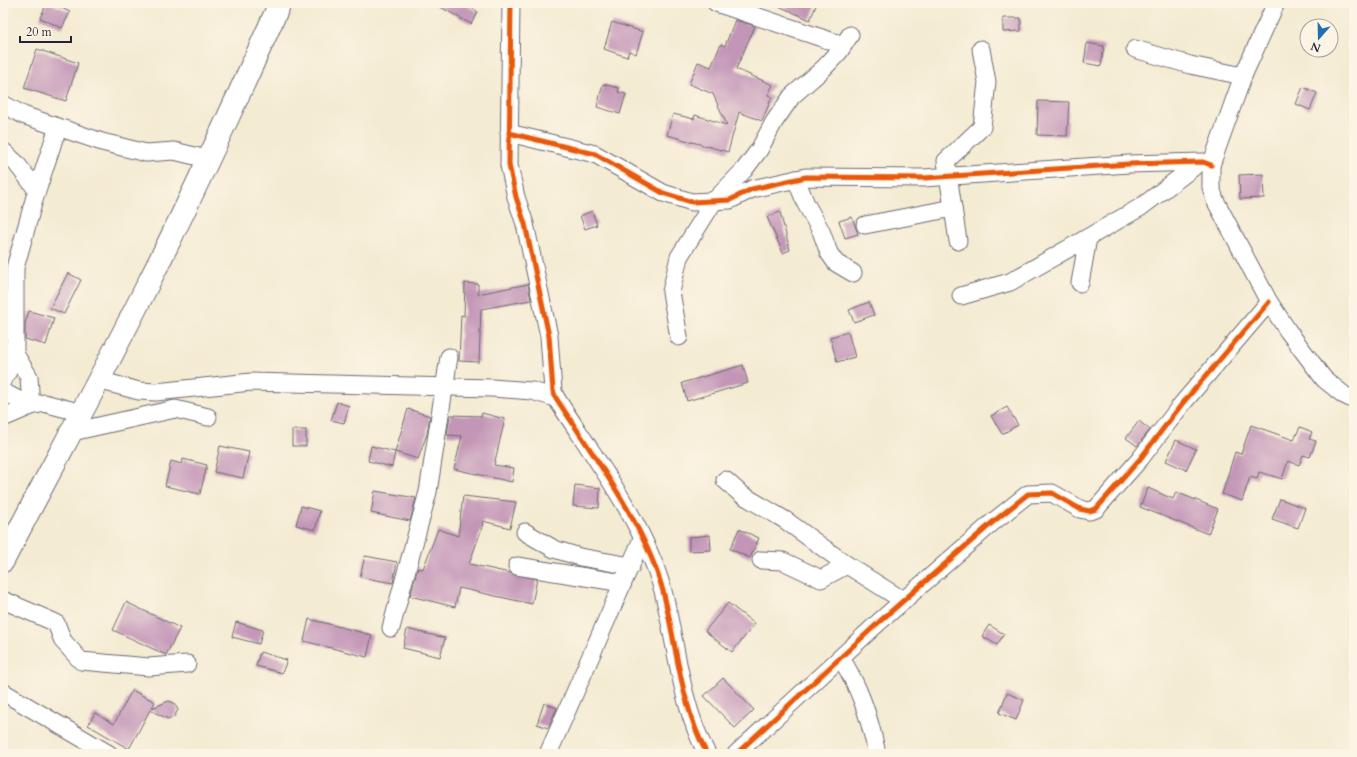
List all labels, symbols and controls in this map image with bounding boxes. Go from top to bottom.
scale bar [20,18,71,44]
north arrow [1299,18,1339,58]
text: 20 m [26,24,53,40]
text: N [1308,38,1323,56]

